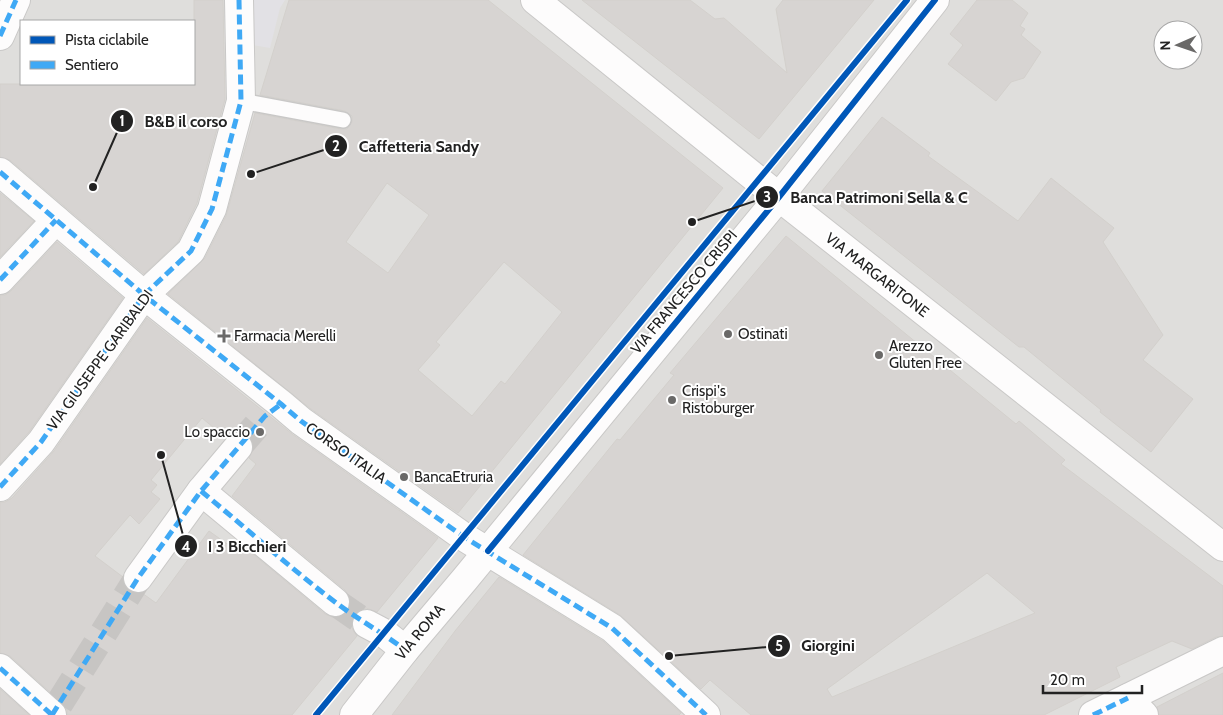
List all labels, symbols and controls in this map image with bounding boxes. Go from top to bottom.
legend [20,20,195,85]
north arrow [1153,20,1203,70]
text: Pista ciclabile [65,31,149,49]
text: N [1156,40,1174,51]
text: Sentiero [65,56,118,74]
callout: B&B il corso [110,106,238,137]
text: 1 [119,112,125,130]
text: B&B il corso [145,112,227,131]
callout: Caffetteria Sandy [323,131,489,162]
text: 2 [332,137,340,155]
text: Caffetteria Sandy [359,137,480,156]
callout: Banca Patrimoni Sella & C [755,181,978,212]
text: 3 [763,188,771,206]
text: Banca Patrimoni Sella & C [790,188,968,207]
street label: VIA FRANCESCO CRISPI [627,227,741,357]
street label: VIA MARGARITONE [822,229,932,321]
street label: VIA GIUSEPPE GARIBALDI [43,286,157,434]
place label: Ostinati [738,325,788,343]
place label: Farmacia Merelli [234,327,336,345]
marker: Ostinati [722,328,734,340]
marker: Farmacia Merelli [218,330,230,342]
place label: Arezzo Gluten Free [889,337,962,372]
marker: Arezzo Gluten Free [873,349,885,361]
place label: Crispi's Ristoburger [682,382,755,417]
marker: Crispi's Ristoburger [666,394,678,406]
street label: CORSO ITALIA [302,419,390,488]
place label: Lo spaccio [184,423,250,441]
marker: Lo spaccio [254,426,266,438]
place label: BancaEtruria [414,468,494,486]
marker: BancaEtruria [398,471,410,483]
callout: I 3 Bicchieri [173,531,297,562]
text: I 3 Bicchieri [208,537,286,556]
text: 4 [181,538,191,556]
street label: VIA ROMA [391,600,449,664]
callout: Giorgini [767,630,865,661]
text: Giorgini [801,636,855,655]
text: 5 [775,637,783,655]
scale bar [1043,662,1142,694]
text: 20 m [1050,671,1085,689]

